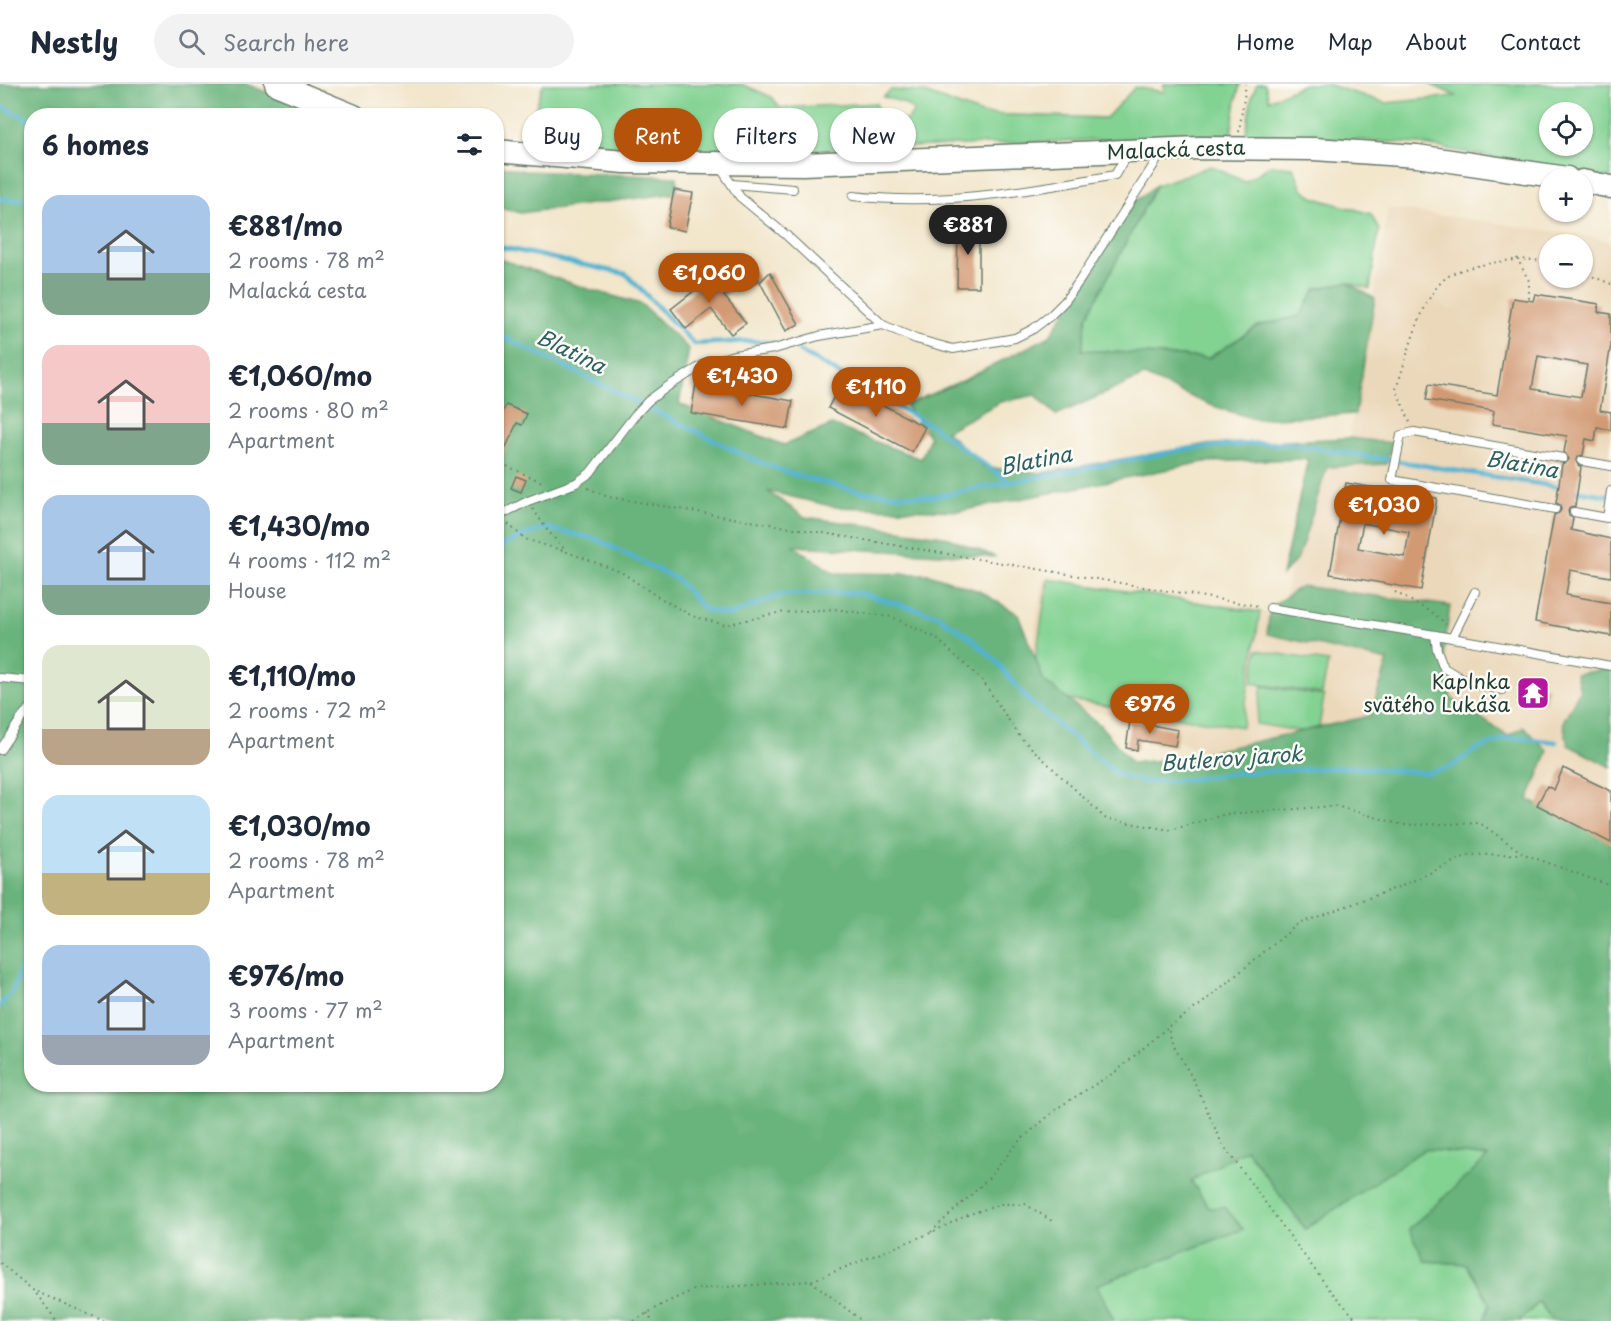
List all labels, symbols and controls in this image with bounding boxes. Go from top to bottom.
search box [154,14,574,68]
text: Nestly [30,20,118,63]
icon: search [175,25,208,58]
text: Search here [223,25,349,58]
text: Home [1236,25,1295,57]
text: Map [1328,25,1373,57]
text: About [1406,25,1467,57]
text: Contact [1500,25,1581,57]
map controls [1539,102,1593,288]
button: locate [1539,102,1593,156]
chip: Buy [522,108,602,162]
chip: Rent [614,108,702,162]
chip: Filters [714,108,818,162]
chip: New [830,108,916,162]
text: 6 homes [42,125,149,164]
icon: filters [453,128,486,161]
street label: Malacká cesta [1106,132,1246,166]
button: + [1539,168,1593,222]
pin: €881 [932,205,1004,256]
text: €881/mo [228,206,343,245]
text: €881 [943,209,993,239]
icon: home [90,219,162,291]
button: − [1539,234,1593,288]
text: 2 rooms · 78 m² [228,245,385,275]
pin: €1,060 [660,253,758,304]
text: €1,060 [672,257,746,287]
text: Malacká cesta [228,275,367,305]
water label: Blatina [532,320,612,381]
text: €1,060/mo [228,356,372,395]
pin: €1,430 [693,356,791,407]
text: €1,430 [706,360,778,390]
pin: €1,110 [827,367,925,418]
icon: home [90,369,162,441]
text: €1,110 [846,371,906,401]
text: 2 rooms · 80 m² [228,395,389,425]
text: Apartment [228,425,335,455]
water label: Blatina [997,436,1075,482]
water label: Blatina [1484,441,1562,485]
pin: €1,030 [1335,485,1433,536]
text: €1,030 [1348,489,1420,519]
text: €1,430/mo [228,506,370,545]
icon: home [90,519,162,591]
text: 4 rooms · 112 m² [228,545,391,575]
text: House [228,575,287,605]
text: €1,110/mo [228,656,356,695]
place label: Kaplnka svätého Lukáša [1364,666,1511,719]
icon: home [90,669,162,741]
temple icon: Kaplnka svätého Lukáša [1515,675,1551,711]
pin: €976 [1114,684,1186,735]
text: €976 [1124,688,1176,718]
text: 2 rooms · 72 m² [228,695,387,725]
text: Apartment [228,725,335,755]
water label: Butlerov jarok [1160,736,1305,778]
text: €1,030/mo [228,806,371,845]
icon: home [90,819,162,891]
text: 2 rooms · 78 m² [228,845,385,875]
text: Apartment [228,875,335,905]
text: €976/mo [228,956,344,995]
icon: home [90,969,162,1041]
text: 3 rooms · 77 m² [228,995,383,1025]
text: Apartment [228,1025,335,1055]

